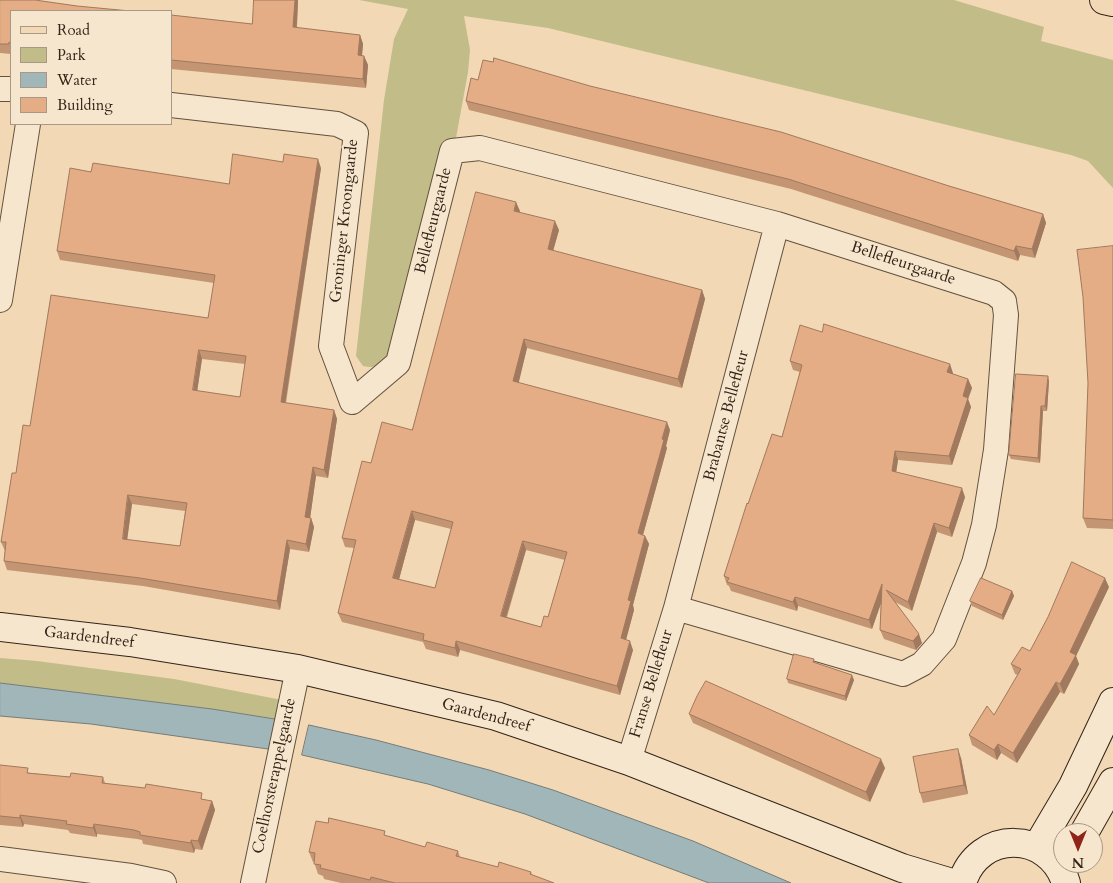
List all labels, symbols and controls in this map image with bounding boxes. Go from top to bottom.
legend [10,10,172,125]
text: Road [57,20,90,40]
text: Park [57,45,86,65]
text: Water [57,70,97,90]
text: Building [57,95,113,115]
street label: Groninger Kroongaarde [327,138,363,304]
street label: Bellefleurgaarde [412,166,456,276]
street label: Bellefleurgaarde [848,238,958,290]
street label: Brabantse Bellefleur [700,348,754,484]
street label: Gaardendreef [43,623,135,653]
street label: Franse Bellefleur [626,627,678,741]
street label: Gaardendreef [440,695,532,737]
street label: Coelhorsterappelgaarde [249,696,301,856]
north arrow [1053,823,1103,873]
text: N [1072,853,1084,872]

